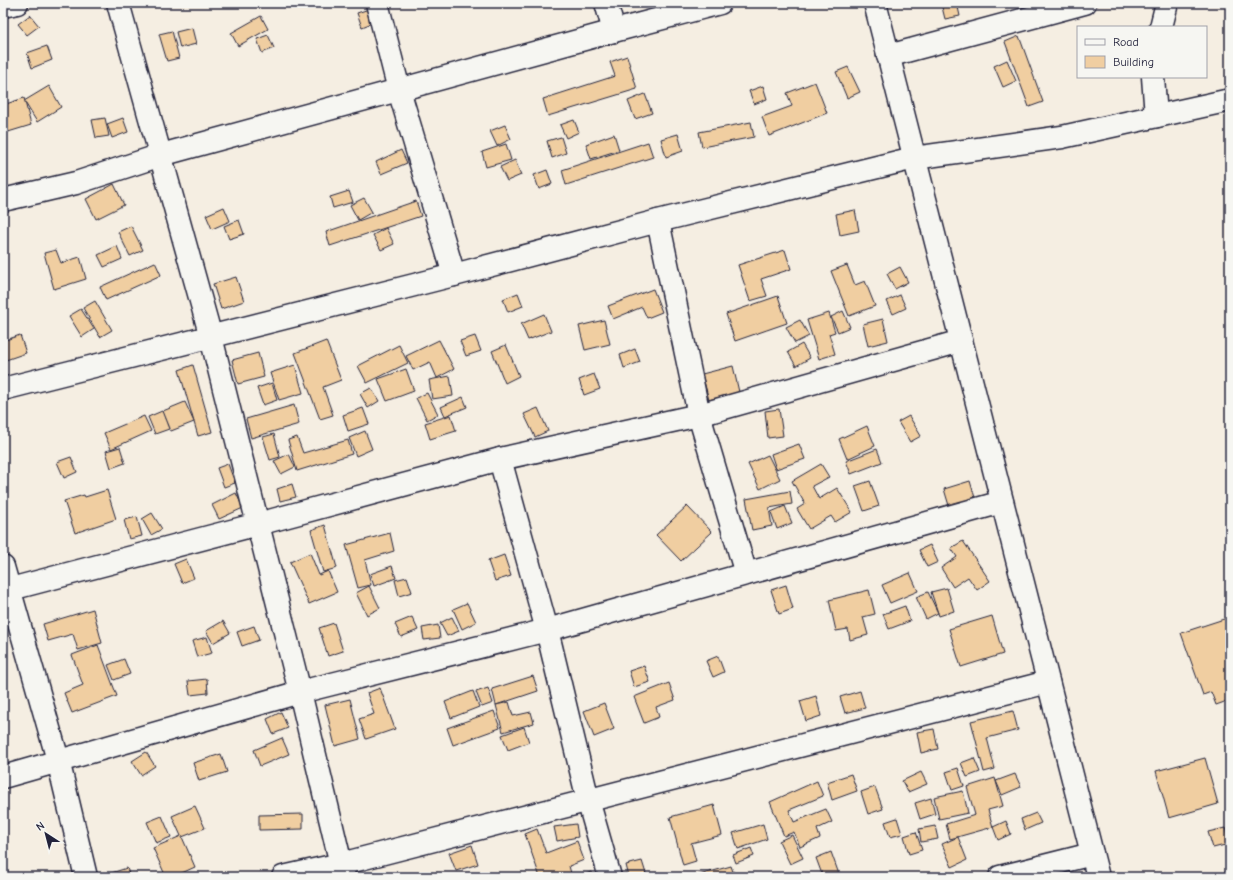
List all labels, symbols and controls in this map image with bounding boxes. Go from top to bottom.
legend [1077,26,1207,78]
text: Road [1113,35,1139,49]
text: Building [1113,55,1154,69]
north arrow [26,814,66,854]
text: N [34,819,47,834]

